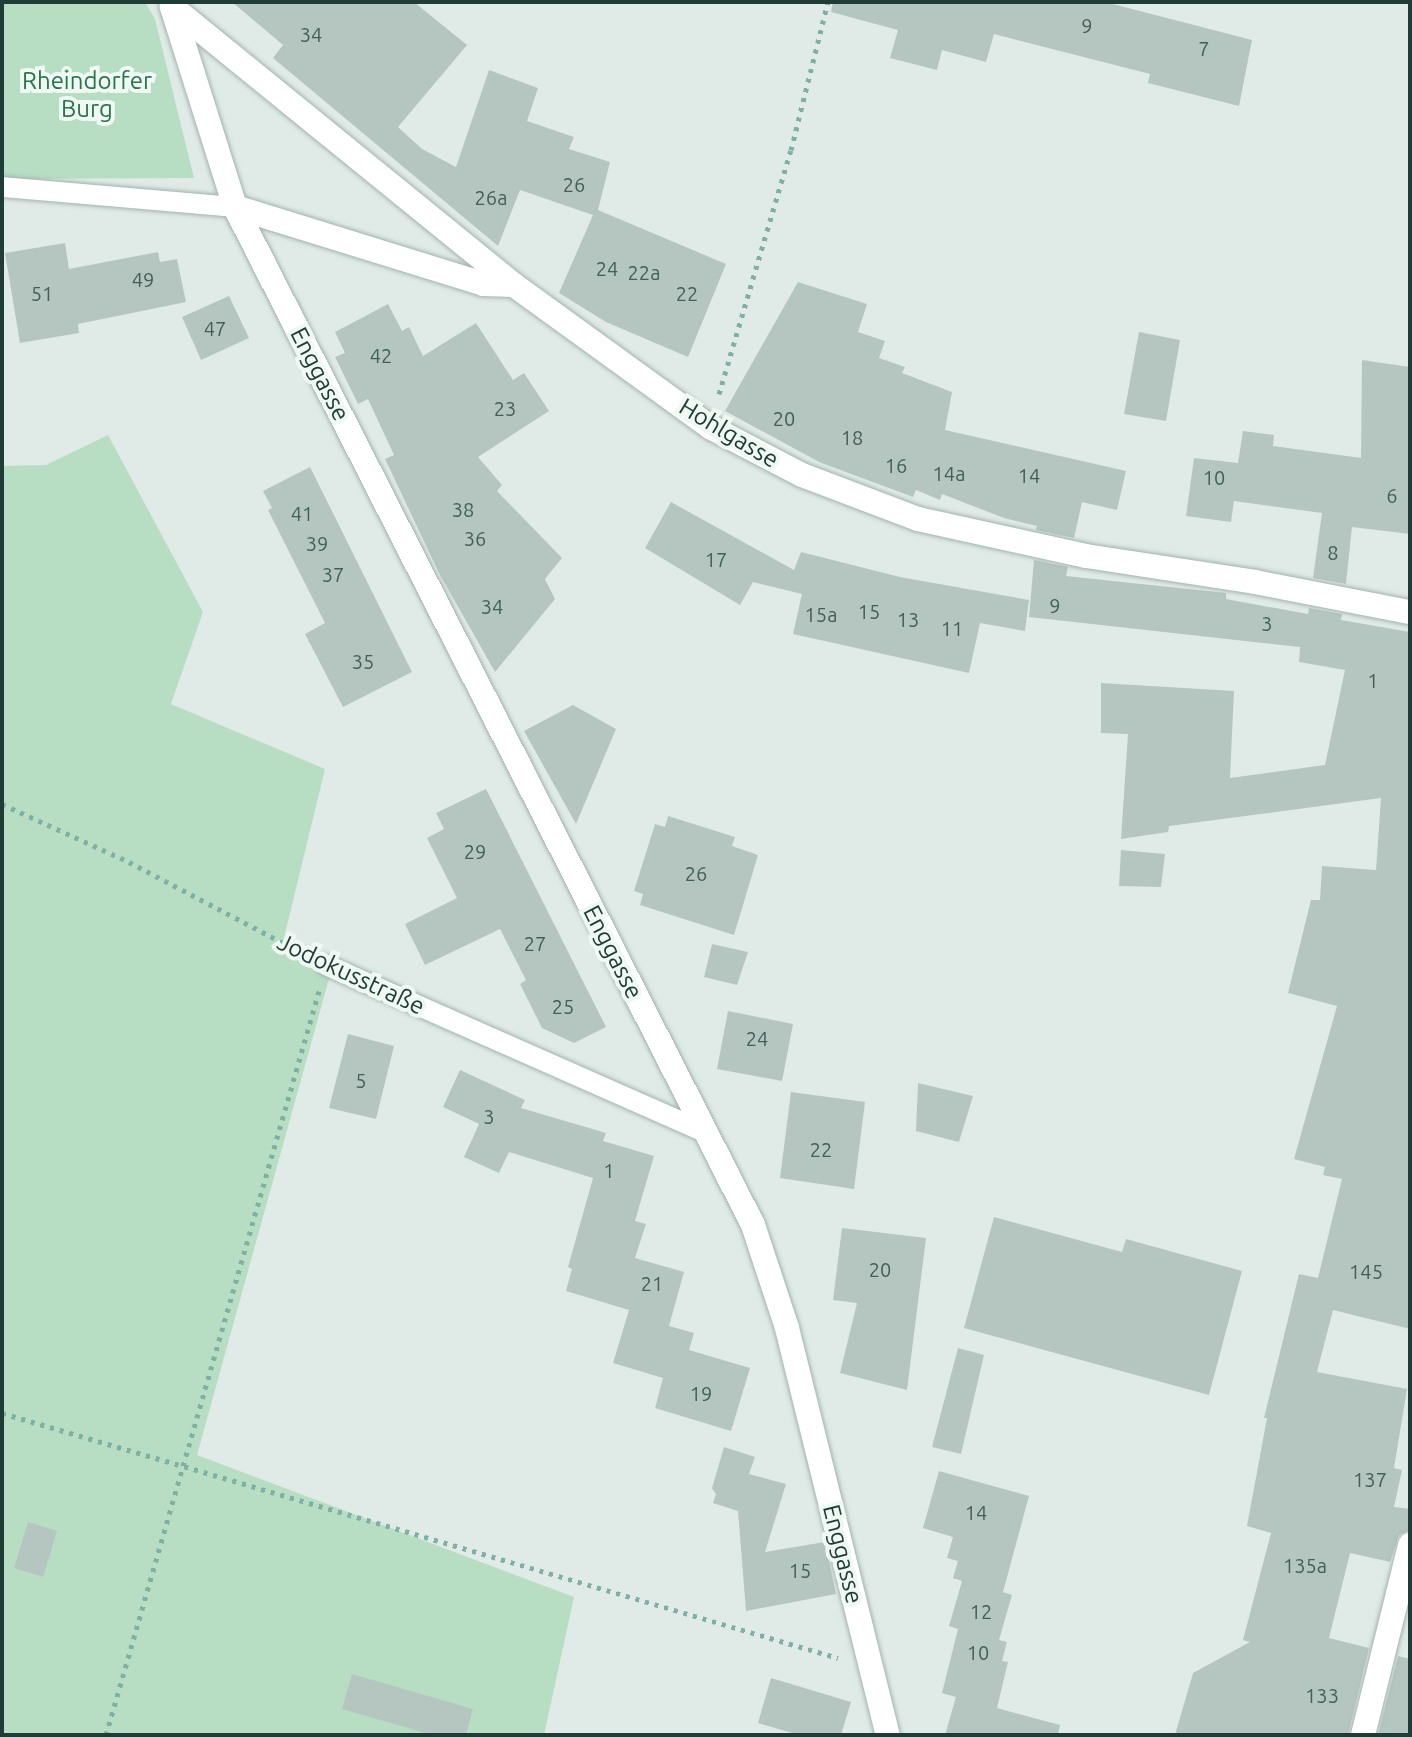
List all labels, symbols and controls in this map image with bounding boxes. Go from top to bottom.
house number: 9 [1081,13,1093,37]
house number: 34 [300,22,322,46]
house number: 7 [1198,36,1210,60]
park label: Rheindorfer Burg [22,67,152,123]
house number: 26 [563,172,585,196]
house number: 26a [475,185,507,209]
house number: 24 [596,256,618,280]
house number: 22a [628,260,660,284]
house number: 49 [132,267,154,291]
house number: 51 [31,281,53,305]
house number: 22 [676,281,698,305]
house number: 47 [204,316,226,340]
street label: Enggasse [284,322,356,426]
house number: 42 [370,343,392,367]
street label: Hohlgasse [674,392,784,474]
house number: 23 [494,396,516,420]
house number: 20 [773,406,795,430]
house number: 18 [841,425,863,449]
house number: 16 [885,453,907,477]
house number: 14a [933,461,965,485]
house number: 14 [1018,463,1040,487]
house number: 10 [1203,465,1225,489]
house number: 6 [1386,483,1398,507]
house number: 38 [452,497,474,521]
house number: 41 [291,501,313,525]
house number: 36 [464,526,486,550]
house number: 39 [306,531,328,555]
house number: 8 [1327,540,1339,564]
house number: 17 [705,547,727,571]
house number: 37 [322,562,344,586]
house number: 9 [1049,593,1061,617]
house number: 34 [481,594,503,618]
house number: 15 [858,599,880,623]
house number: 15a [805,602,837,626]
house number: 13 [897,607,919,631]
house number: 3 [1261,611,1273,635]
house number: 11 [941,616,963,640]
house number: 35 [352,649,374,673]
house number: 1 [1367,668,1379,692]
house number: 29 [464,839,486,863]
house number: 26 [685,861,707,885]
street label: Enggasse [577,900,649,1004]
street label: Jodokusstraße [273,927,429,1021]
house number: 27 [524,931,546,955]
house number: 25 [552,994,574,1018]
house number: 24 [746,1026,768,1050]
house number: 5 [355,1068,367,1092]
house number: 3 [483,1104,495,1128]
house number: 22 [810,1137,832,1161]
house number: 1 [603,1158,615,1182]
house number: 20 [869,1257,891,1281]
house number: 145 [1349,1259,1383,1283]
house number: 21 [641,1271,663,1295]
house number: 19 [690,1381,712,1405]
house number: 137 [1353,1467,1387,1491]
house number: 14 [965,1500,987,1524]
street label: Enggasse [817,1501,869,1607]
house number: 135a [1283,1553,1327,1577]
house number: 15 [789,1558,811,1582]
house number: 12 [970,1599,992,1623]
house number: 10 [967,1640,989,1664]
house number: 133 [1305,1683,1339,1707]

